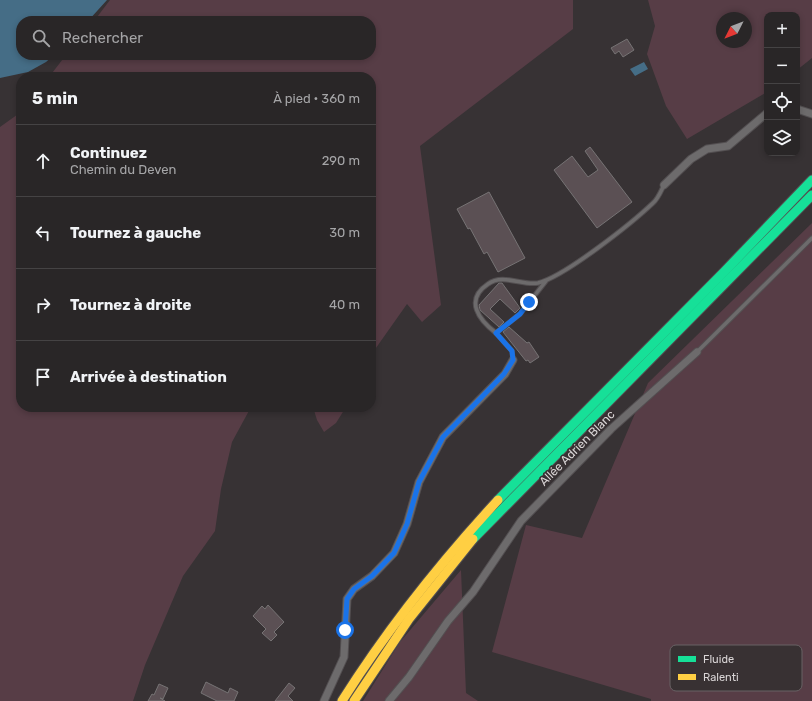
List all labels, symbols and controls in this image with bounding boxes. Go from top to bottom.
north arrow [716,12,752,48]
map controls [764,12,800,156]
button: + [764,12,800,48]
search box [16,16,376,60]
icon: search [30,27,52,49]
text: Rechercher [62,29,143,47]
button: − [764,48,800,84]
button: locate [764,84,800,120]
text: 5 min [32,88,78,108]
text: À pied · 360 m [273,91,360,106]
button: layers [764,120,800,156]
text: Continuez [70,144,147,162]
icon: ahead [32,150,54,172]
text: 290 m [322,153,360,168]
text: Chemin du Deven [70,162,177,177]
icon: left [32,222,54,244]
text: Tournez à gauche [70,224,201,242]
text: 30 m [329,225,360,240]
route end [520,293,538,311]
icon: right [32,294,54,316]
text: Tournez à droite [70,296,191,314]
text: 40 m [329,297,360,312]
icon: arrive [32,366,54,388]
text: Arrivée à destination [70,368,227,386]
street label: Allée Adrien Blanc [536,407,618,489]
route start [336,621,354,639]
legend [670,645,802,691]
text: Fluide [703,653,734,666]
text: Ralenti [703,671,739,684]

